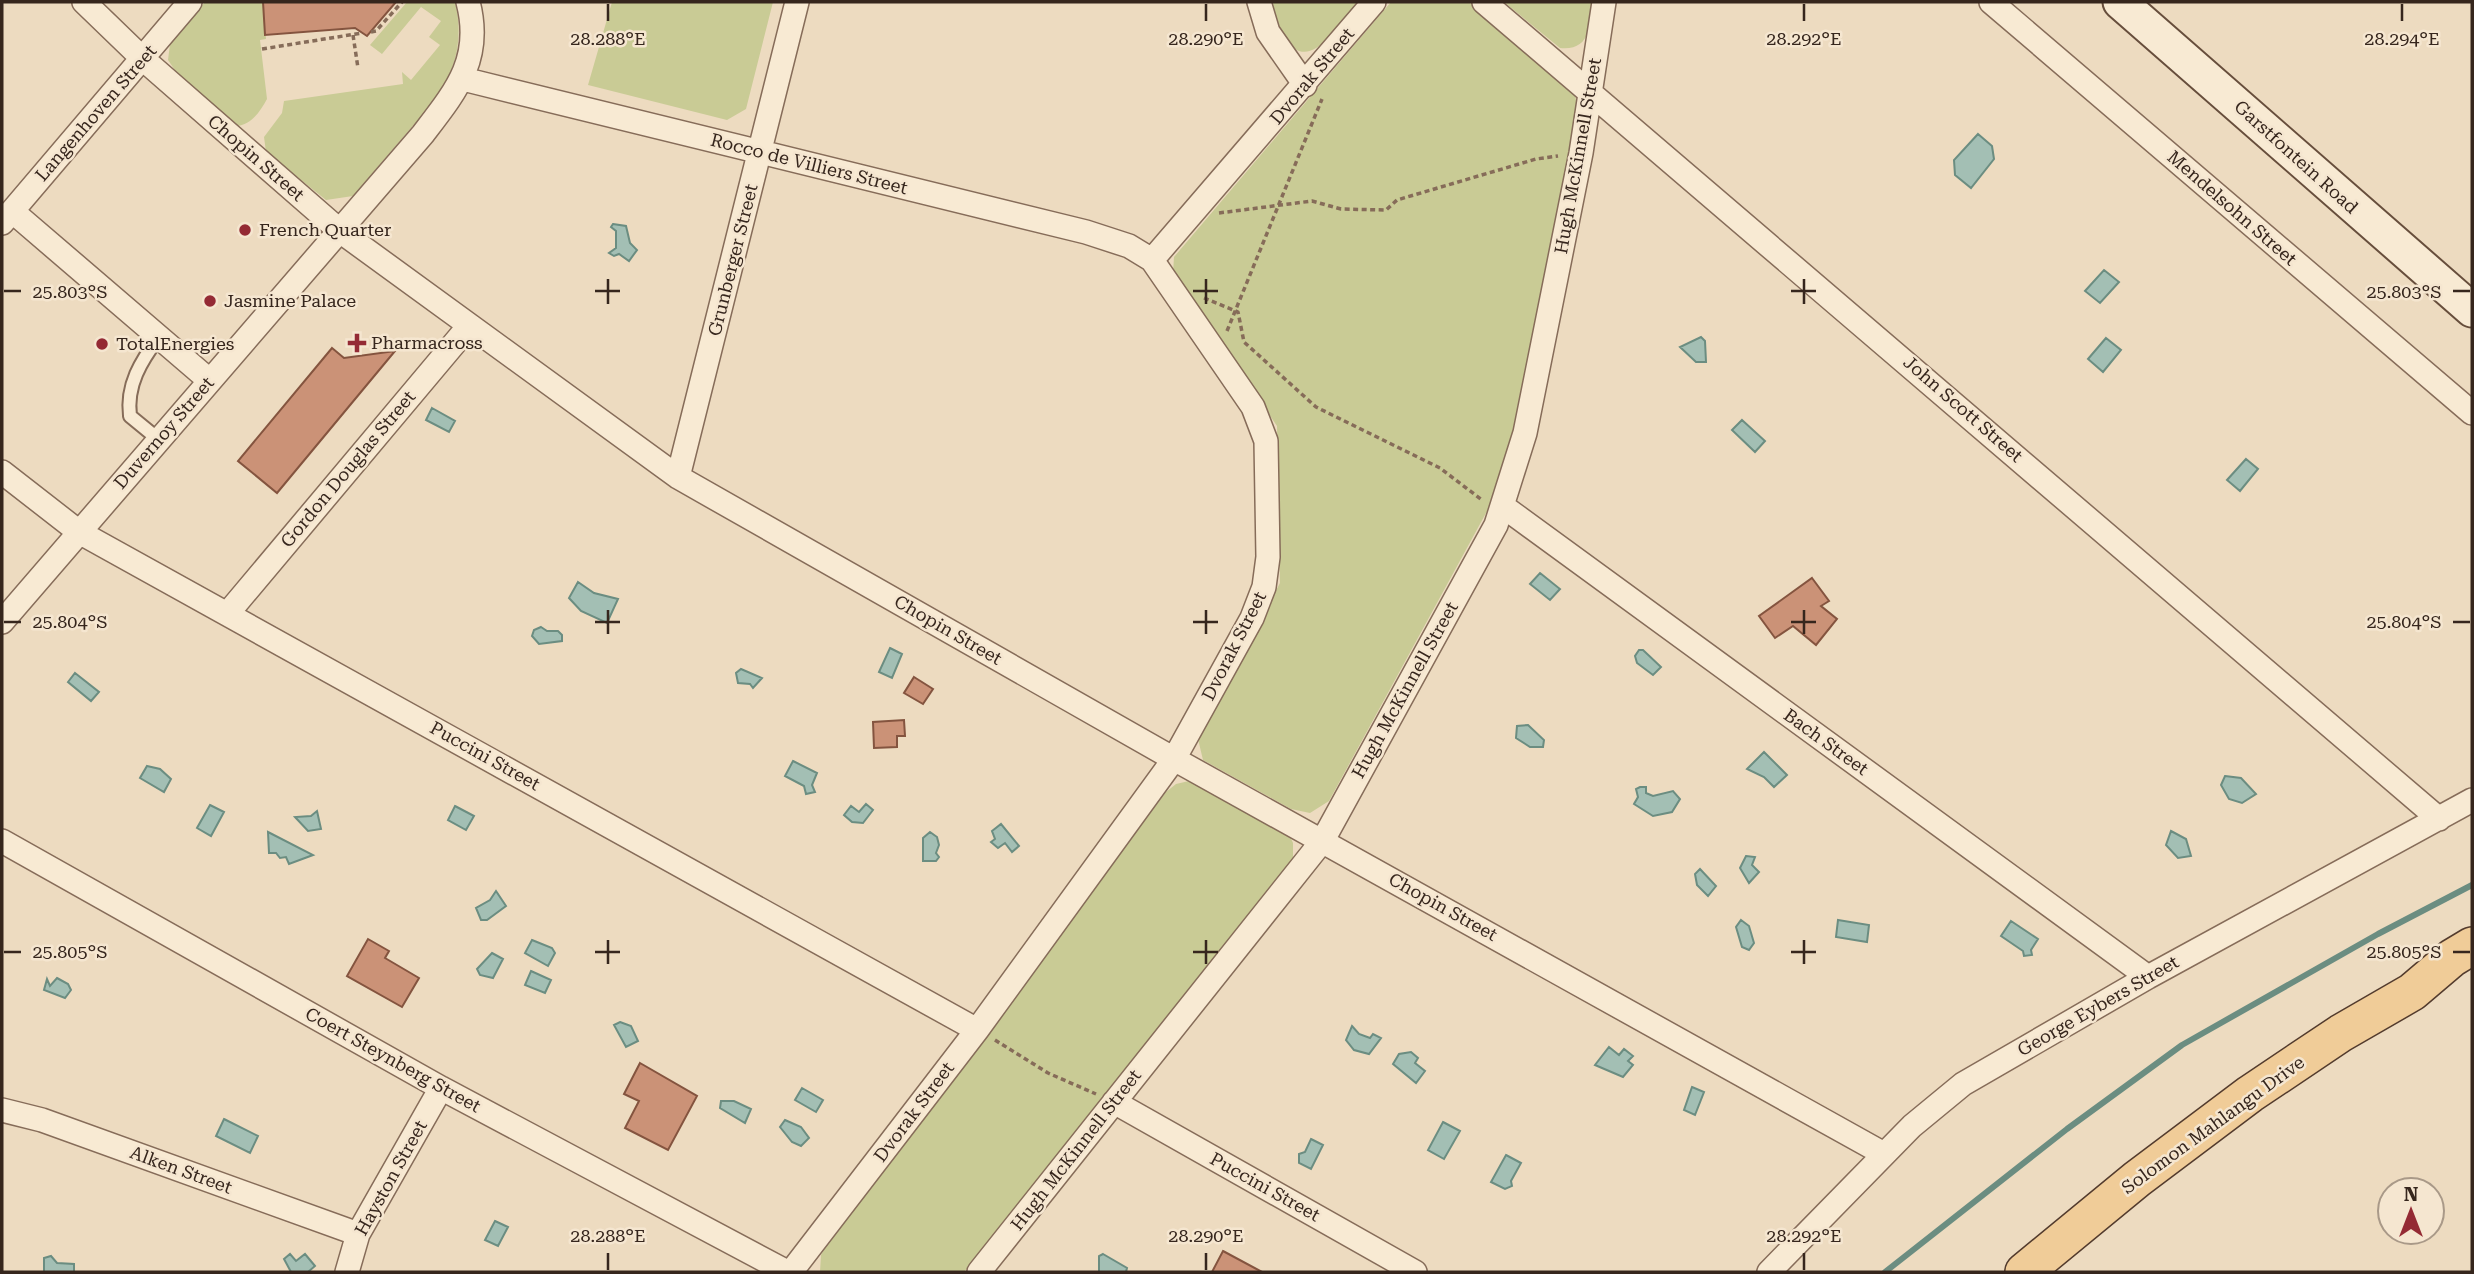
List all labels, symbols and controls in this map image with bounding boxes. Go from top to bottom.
street label: Dvorak Street [1265,23,1358,128]
text: 28.288°E [570,28,646,49]
text: 28.290°E [1168,28,1244,49]
text: 28.292°E [1766,28,1842,49]
text: 28.294°E [2364,28,2440,49]
street label: Langenhoven Street [31,40,161,185]
street label: Hugh McKinnell Street [1550,56,1605,256]
street label: Garstfontein Road [2230,96,2363,218]
street label: Chopin Street [204,110,309,205]
street label: Rocco de Villiers Street [708,129,910,198]
street label: Mendelsohn Street [2163,146,2301,270]
street label: Grunberger Street [703,181,762,338]
place label: French Quarter [259,219,391,240]
marker: French Quarter [237,222,253,238]
text: 25.803°S [33,281,108,302]
text: 25.803°S [2367,281,2442,302]
place label: Jasmine Palace [224,290,356,311]
marker: Jasmine Palace [202,293,218,309]
place label: Pharmacross [371,332,483,353]
place label: TotalEnergies [116,333,234,354]
marker: Pharmacross [349,335,365,351]
marker: TotalEnergies [94,336,110,352]
street label: John Scott Street [1899,351,2027,466]
street label: Duvernoy Street [109,372,218,493]
street label: Gordon Douglas Street [276,386,419,551]
street label: Dvorak Street [1197,587,1270,704]
street label: Chopin Street [891,590,1006,669]
street label: Hugh McKinnell Street [1347,598,1462,782]
text: 25.804°S [33,611,108,632]
text: 25.804°S [2367,611,2442,632]
street label: Bach Street [1780,704,1873,779]
street label: Puccini Street [427,717,544,795]
street label: Chopin Street [1385,868,1501,945]
text: 25.805°S [33,941,108,962]
text: 25.805°S [2367,941,2442,962]
street label: George Eybers Street [2013,951,2182,1060]
street label: Coert Steynberg Street [302,1003,485,1117]
street label: Solomon Mahlangu Drive [2117,1051,2308,1198]
street label: Dvorak Street [869,1057,958,1166]
street label: Hugh McKinnell Street [1006,1065,1145,1234]
street label: Hayston Street [350,1116,431,1239]
street label: Alken Street [127,1141,235,1198]
street label: Puccini Street [1207,1148,1324,1226]
north arrow [2376,1176,2446,1246]
text: N [2404,1183,2419,1206]
text: 28.288°E [570,1225,646,1246]
text: 28.290°E [1168,1225,1244,1246]
text: 28.292°E [1766,1225,1842,1246]

